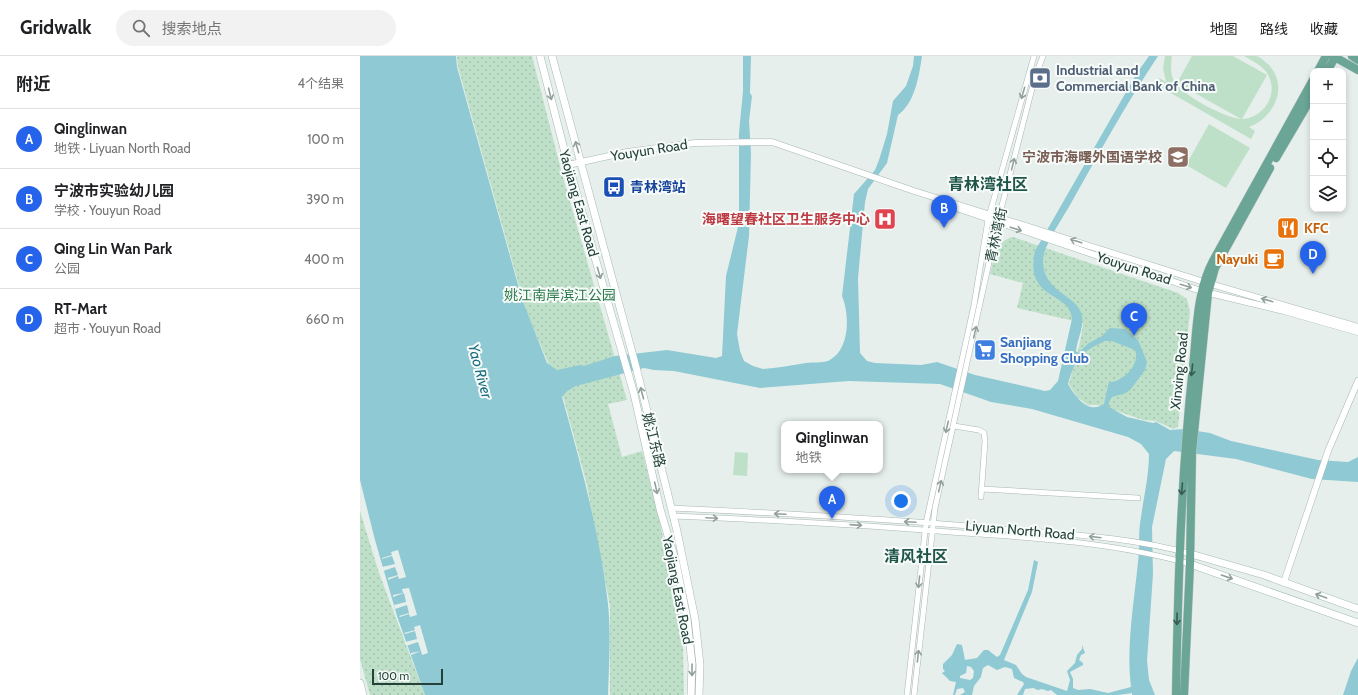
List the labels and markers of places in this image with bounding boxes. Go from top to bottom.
place label: Industrial and Commercial Bank of China [1056,61,1215,95]
bank icon: Industrial and Commercial Bank of China [1027,65,1053,91]
school or university icon: 宁波市海曙外国语学校 [1165,144,1191,170]
place label: 宁波市海曙外国语学校 [1022,148,1162,166]
bus stop icon: 青林湾站 [601,174,627,200]
place label: 青林湾站 [630,178,686,196]
pin: B [931,195,957,228]
hospital icon: 海曙望春社区卫生服务中心 [872,206,898,232]
place label: 海曙望春社区卫生服务中心 [702,210,870,228]
restaurant icon: KFC [1275,215,1301,241]
place label: KFC [1304,219,1329,237]
pin: D [1300,241,1326,274]
cafe icon: Nayuki [1261,246,1287,272]
place label: Nayuki [1216,250,1258,268]
pin: C [1121,303,1147,336]
place label: Sanjiang Shopping Club [1000,333,1089,367]
supermarket icon: Sanjiang Shopping Club [972,337,998,363]
pin: A [819,486,845,519]

